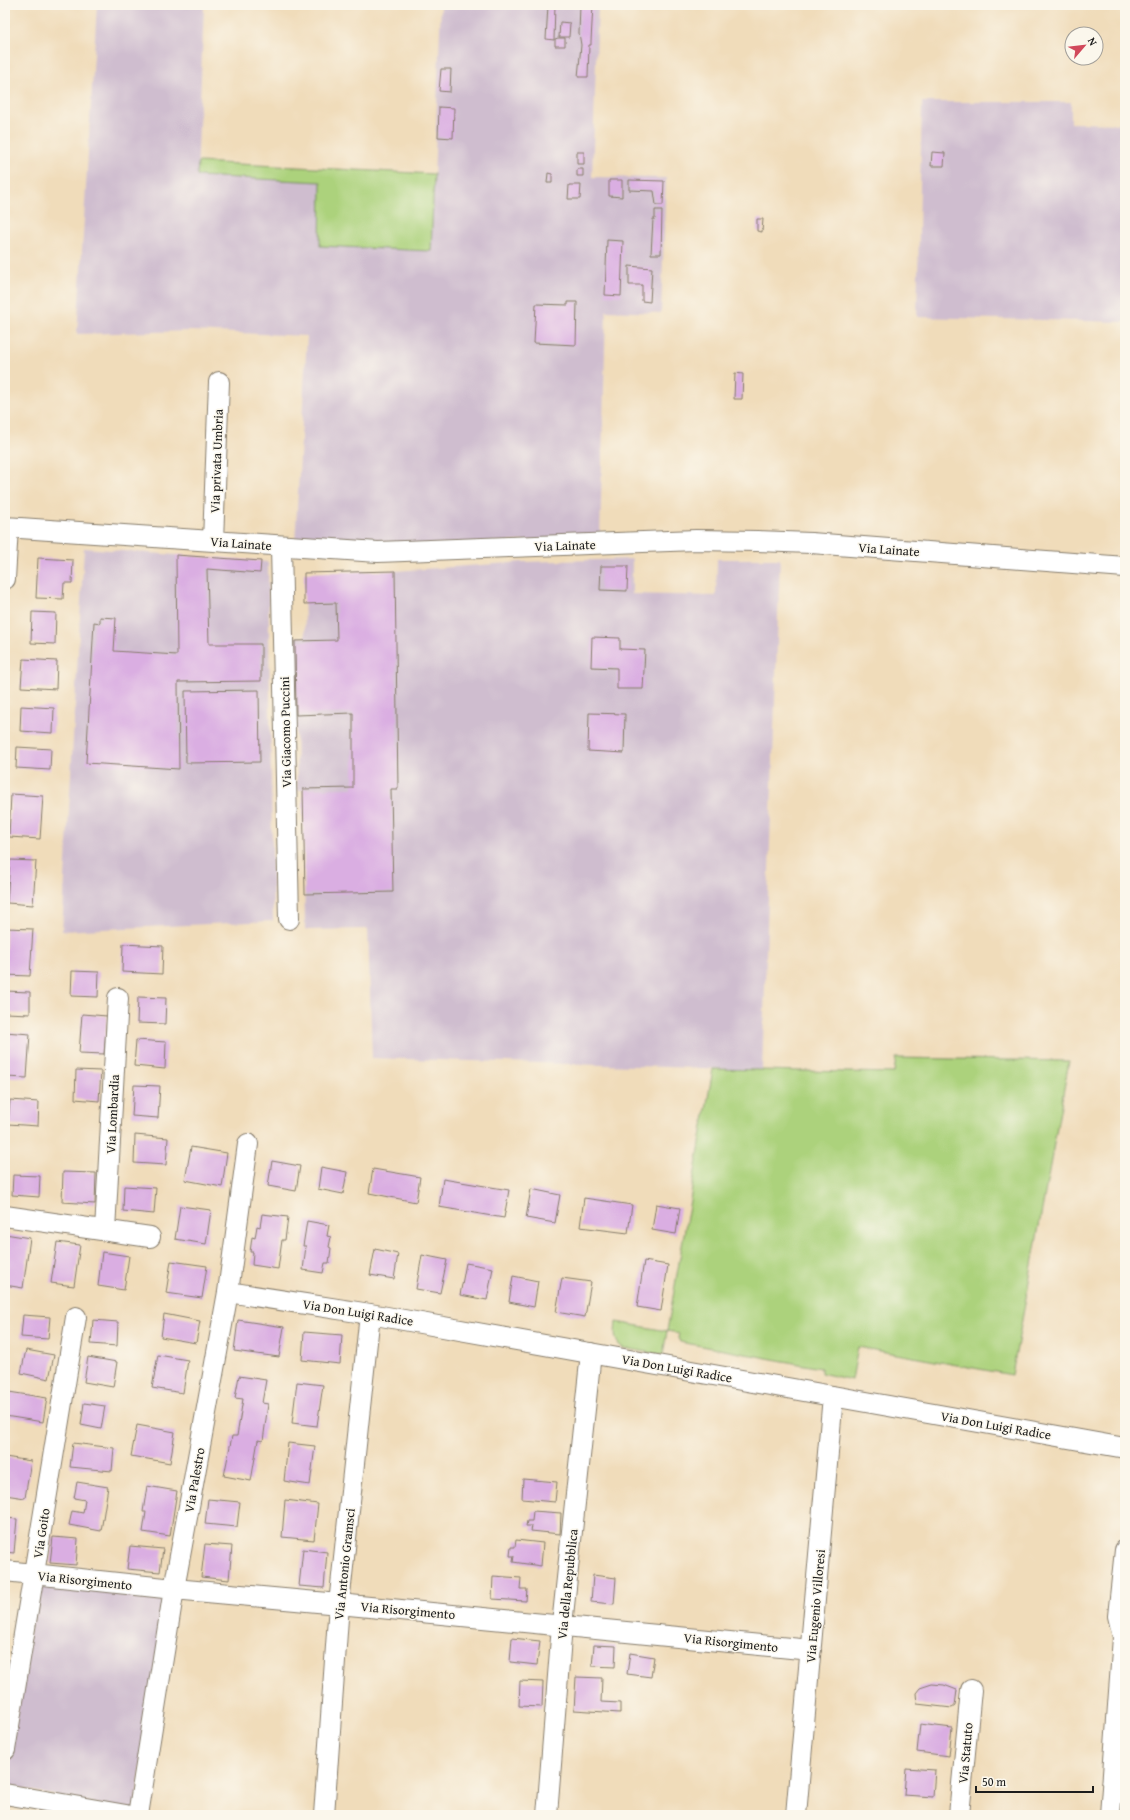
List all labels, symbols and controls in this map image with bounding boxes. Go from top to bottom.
north arrow [1064,26,1104,66]
text: N [1084,34,1102,49]
street label: Via privata Umbria [205,408,228,513]
street label: Via Lainate [210,532,272,555]
street label: Via Lainate [534,535,596,556]
street label: Via Lainate [858,538,920,561]
street label: Via Giacomo Puccini [275,676,296,788]
street label: Via Lombardia [101,1073,124,1154]
street label: Via Don Luigi Radice [301,1294,415,1331]
street label: Via Don Luigi Radice [620,1349,734,1388]
street label: Via Don Luigi Radice [939,1406,1053,1445]
street label: Via Palestro [179,1446,210,1514]
street label: Via Goito [28,1506,55,1559]
street label: Via Antonio Gramsci [329,1507,360,1621]
street label: Via della Repubblica [552,1527,583,1640]
street label: Via Eugenio Villoresi [801,1548,830,1664]
street label: Via Risorgimento [37,1566,133,1595]
street label: Via Risorgimento [360,1597,456,1624]
street label: Via Risorgimento [683,1628,779,1657]
street label: Via Statuto [953,1721,978,1784]
scale bar [976,1768,1093,1794]
text: 50 m [982,1773,1006,1790]

